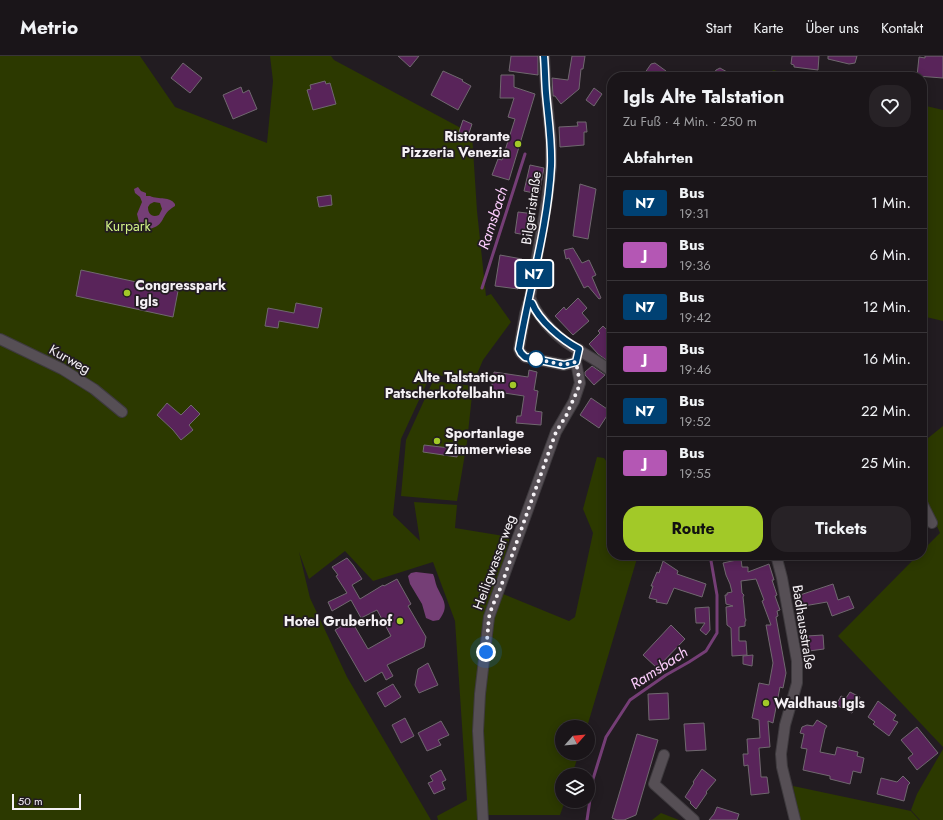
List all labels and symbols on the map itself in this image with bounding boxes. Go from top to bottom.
place label: Ristorante Pizzeria Venezia [401,126,510,162]
marker: Ristorante Pizzeria Venezia [513,139,523,149]
street label: Bilgeristraße [516,170,546,246]
water label: Ramsbach [473,184,513,252]
park label: Kurpark [105,216,151,236]
line badge: N7 [516,261,552,287]
place label: Congresspark Igls [135,275,226,311]
marker: Congresspark Igls [122,288,132,298]
street label: Kurweg [46,339,94,379]
unlabelled marker [527,350,545,368]
place label: Alte Talstation Patscherkofelbahn [385,367,505,403]
marker: Alte Talstation Patscherkofelbahn [508,380,518,390]
place label: Sportanlage Zimmerwiese [445,423,532,459]
marker: Sportanlage Zimmerwiese [432,436,442,446]
street label: Heiligwasserweg [467,512,521,612]
street label: Badhausstraße [787,583,821,671]
place label: Hotel Gruberhof [284,611,393,631]
marker: Hotel Gruberhof [395,616,405,626]
water label: Ramsbach [626,641,692,695]
your location [476,642,496,662]
place label: Waldhaus Igls [774,693,865,713]
marker: Waldhaus Igls [761,698,771,708]
north arrow [555,720,595,760]
scale bar [12,792,81,811]

